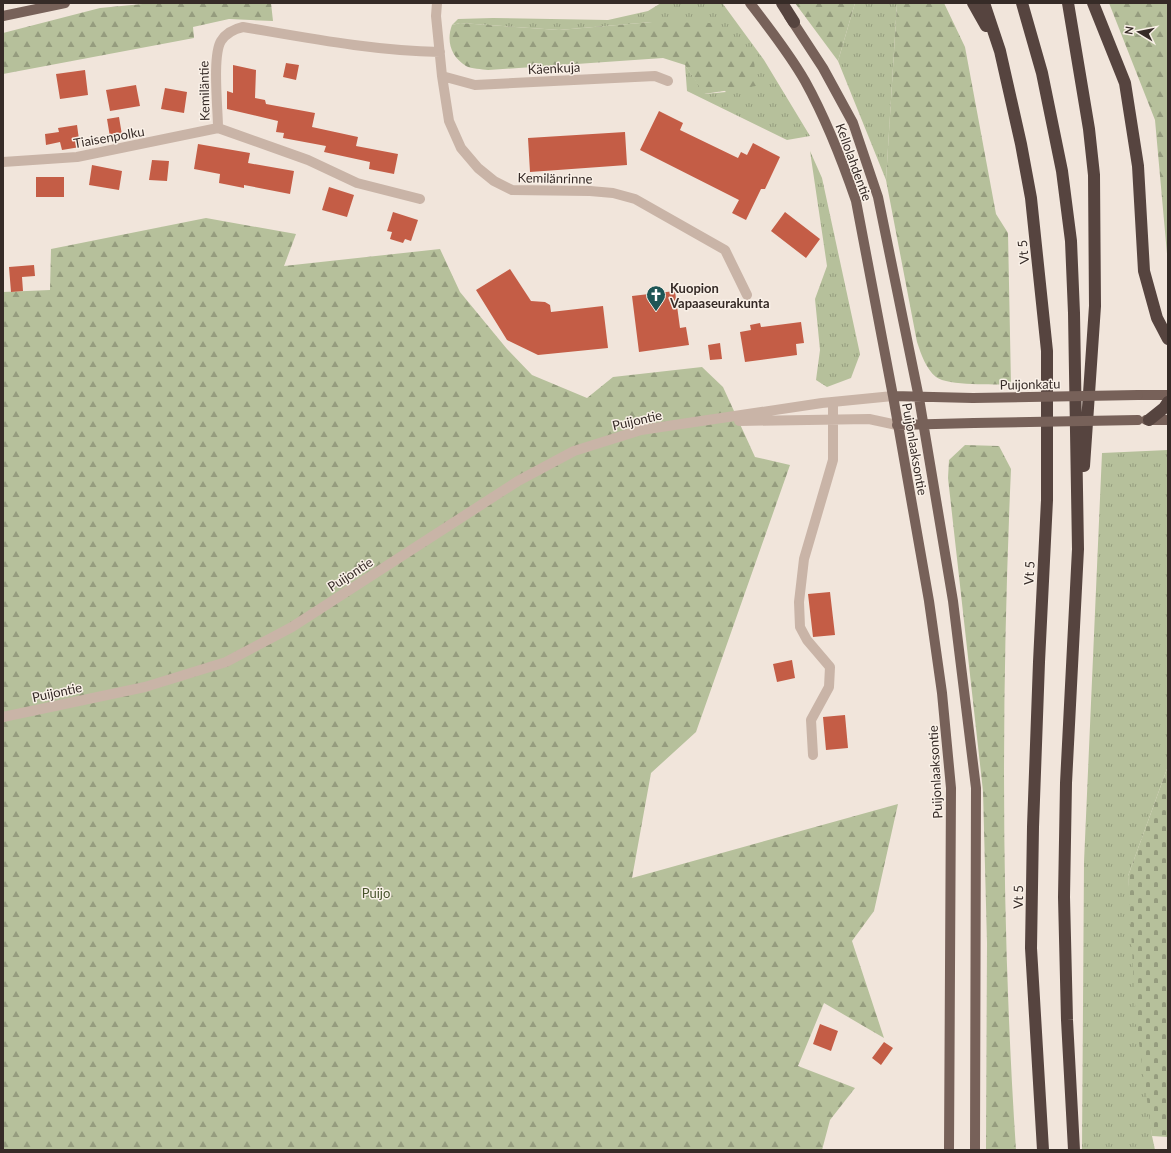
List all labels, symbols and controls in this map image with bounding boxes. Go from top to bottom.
north arrow [1119,12,1159,52]
text: N [1122,25,1136,35]
street label: Käenkuja [527,59,581,77]
street label: Kemiläntie [195,61,213,121]
street label: Kellolahdentie [833,121,875,203]
street label: Tiaisenpolku [72,123,146,151]
street label: Kemilänrinne [517,169,593,187]
street label: Vt 5 [1014,239,1032,265]
place label: Kuopion Vapaaseurakunta [669,280,770,311]
church icon: Kuopion Vapaaseurakunta [645,284,667,312]
street label: Puijonkatu [999,375,1061,393]
street label: Puijonlaaksontie [899,402,931,497]
street label: Puijontie [611,406,664,433]
street label: Puijontie [324,553,376,595]
street label: Vt 5 [1020,561,1038,585]
street label: Puijontie [31,679,84,705]
street label: Puijonlaaksontie [925,725,945,819]
park label: Puijo [362,885,390,901]
street label: Vt 5 [1010,885,1026,909]

